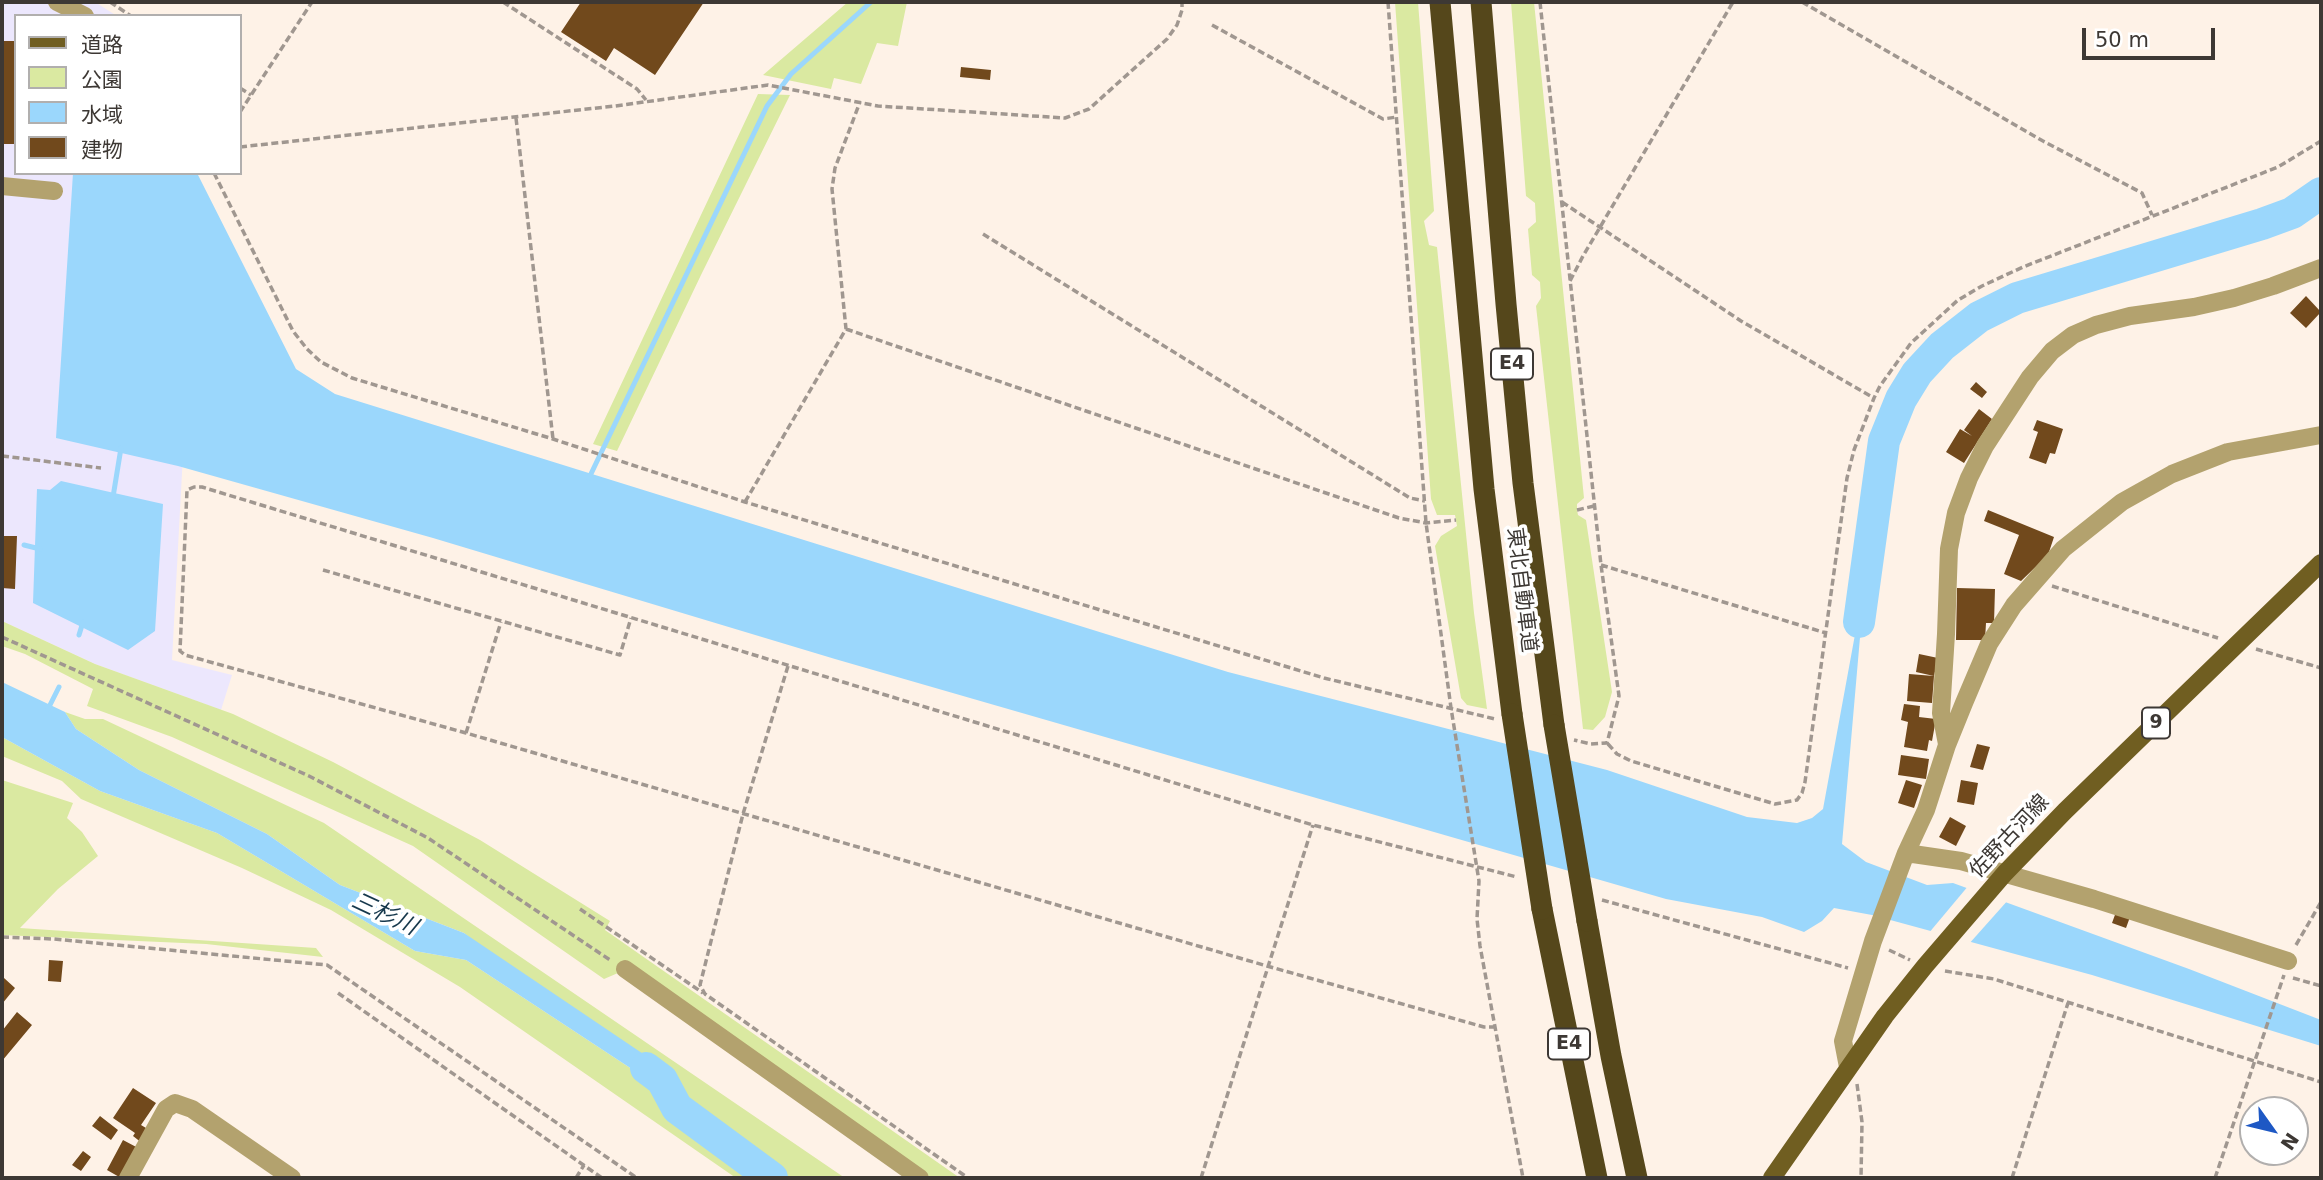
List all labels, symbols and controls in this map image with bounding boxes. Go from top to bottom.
legend [14,14,242,175]
scale bar [2085,14,2218,58]
text: 50 m [2095,28,2149,52]
text: 道路 [81,33,123,57]
text: 公園 [81,68,123,92]
text: 水域 [81,103,123,127]
text: 建物 [81,138,123,162]
road number: E4 [1491,348,1533,380]
street label: 東北自動車道 [1501,526,1541,654]
road number: 9 [2142,708,2170,738]
street label: 佐野古河線 [1965,790,2055,884]
water label: 三杉川 [347,888,421,942]
road number: E4 [1548,1028,1590,1060]
north arrow [2239,1096,2309,1166]
text: N [2276,1129,2303,1154]

